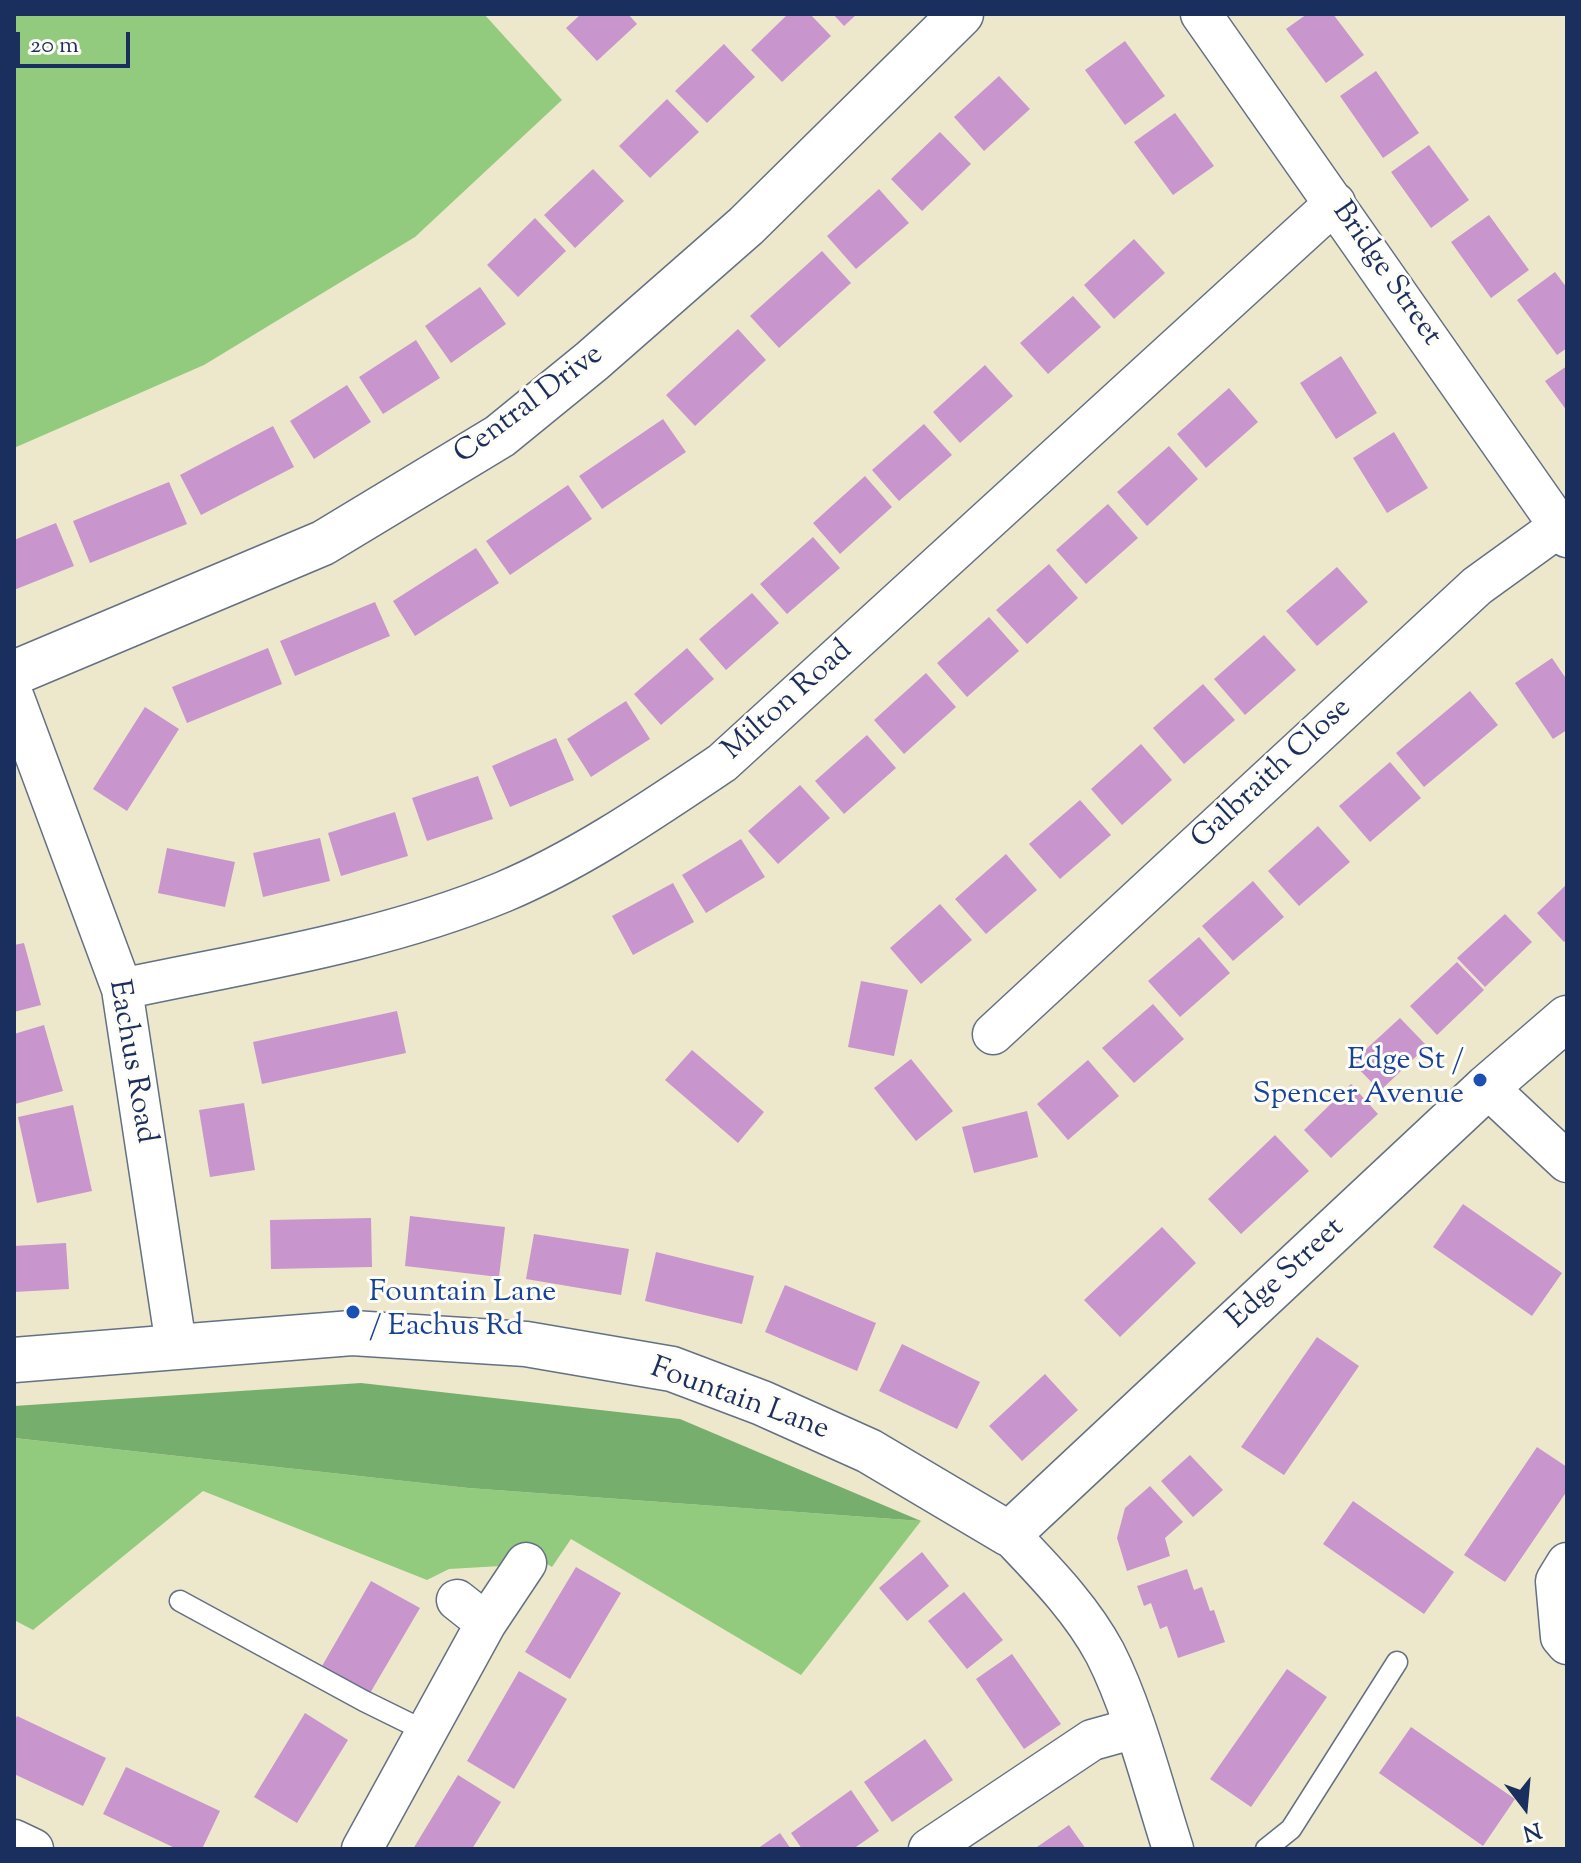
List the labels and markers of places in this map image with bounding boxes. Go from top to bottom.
place label: Edge St / Spencer Avenue [1253,1045,1464,1116]
marker: Edge St / Spencer Avenue [1471,1071,1489,1089]
place label: Fountain Lane / Eachus Rd [369,1277,556,1348]
marker: Fountain Lane / Eachus Rd [344,1303,362,1321]

